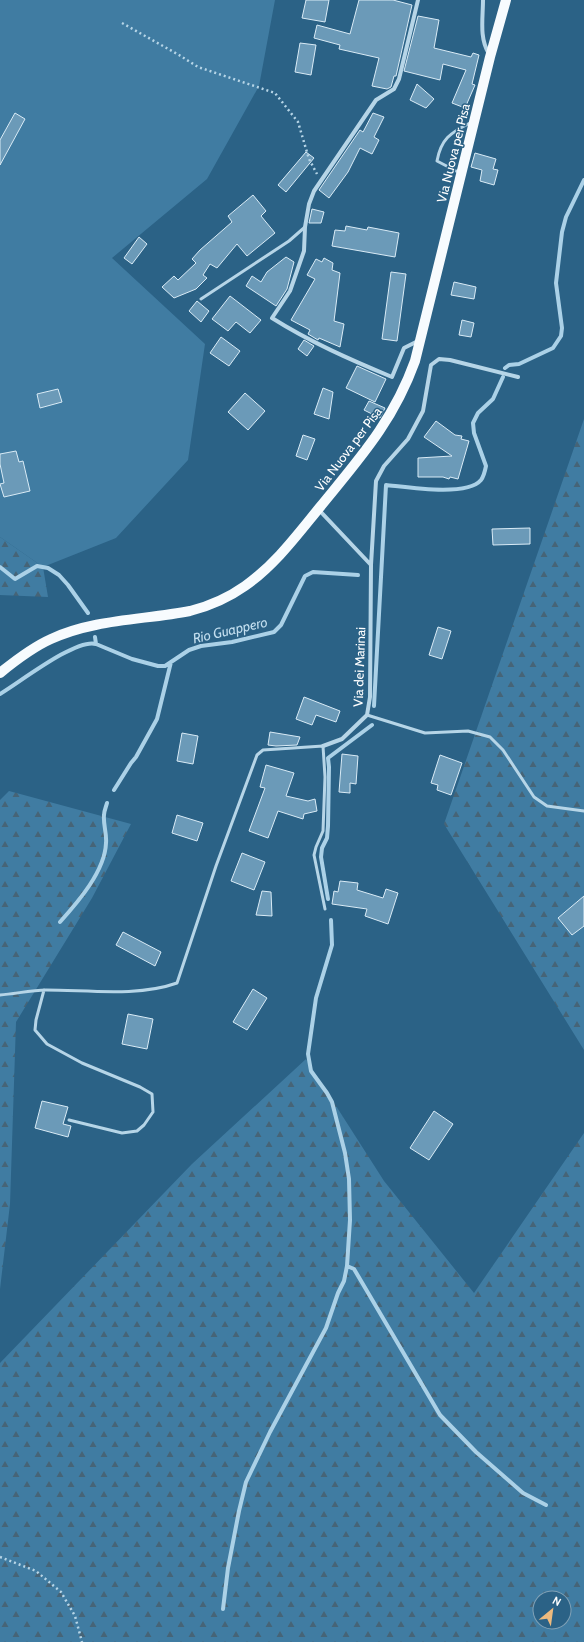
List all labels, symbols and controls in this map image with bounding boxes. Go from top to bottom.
street label: Via Nuova per Pisa [433,101,473,204]
street label: Via Nuova per Pisa [311,403,385,494]
water label: Rio Guappero [191,613,269,647]
street label: Via dei Marinai [350,627,368,707]
north arrow [532,1590,572,1630]
text: N [550,1593,564,1609]

